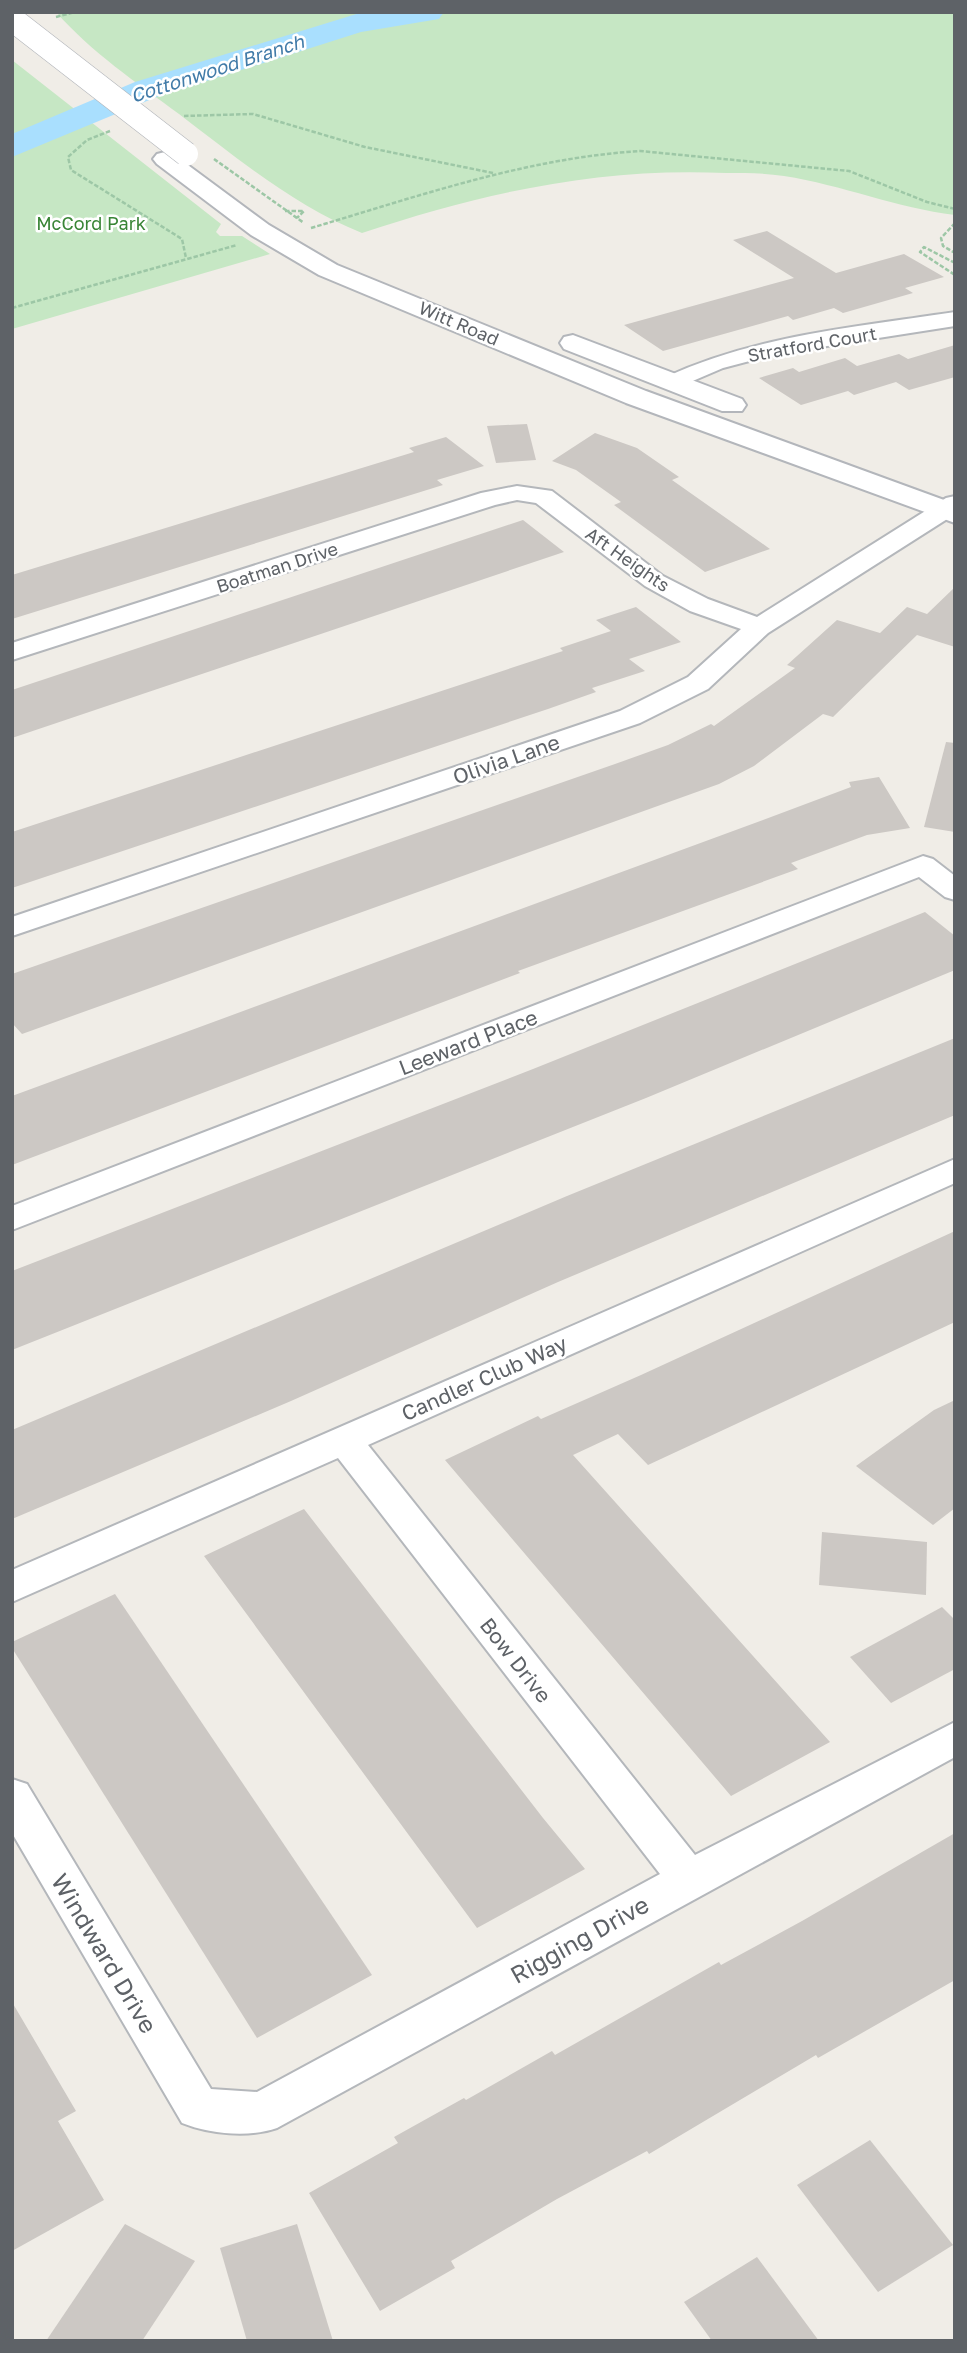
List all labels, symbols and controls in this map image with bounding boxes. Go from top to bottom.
water label: Cottonwood Branch [127,29,308,107]
park label: McCord Park [36,212,146,234]
street label: Witt Road [416,296,502,350]
street label: Stratford Court [746,322,878,366]
street label: Aft Heights [582,522,674,596]
street label: Boatman Drive [214,537,340,597]
street label: Olivia Lane [449,729,563,789]
street label: Leeward Place [395,1004,541,1080]
street label: Candler Club Way [397,1330,571,1426]
street label: Bow Drive [475,1612,557,1708]
street label: Windward Drive [46,1868,164,2038]
street label: Rigging Drive [505,1889,653,1989]

